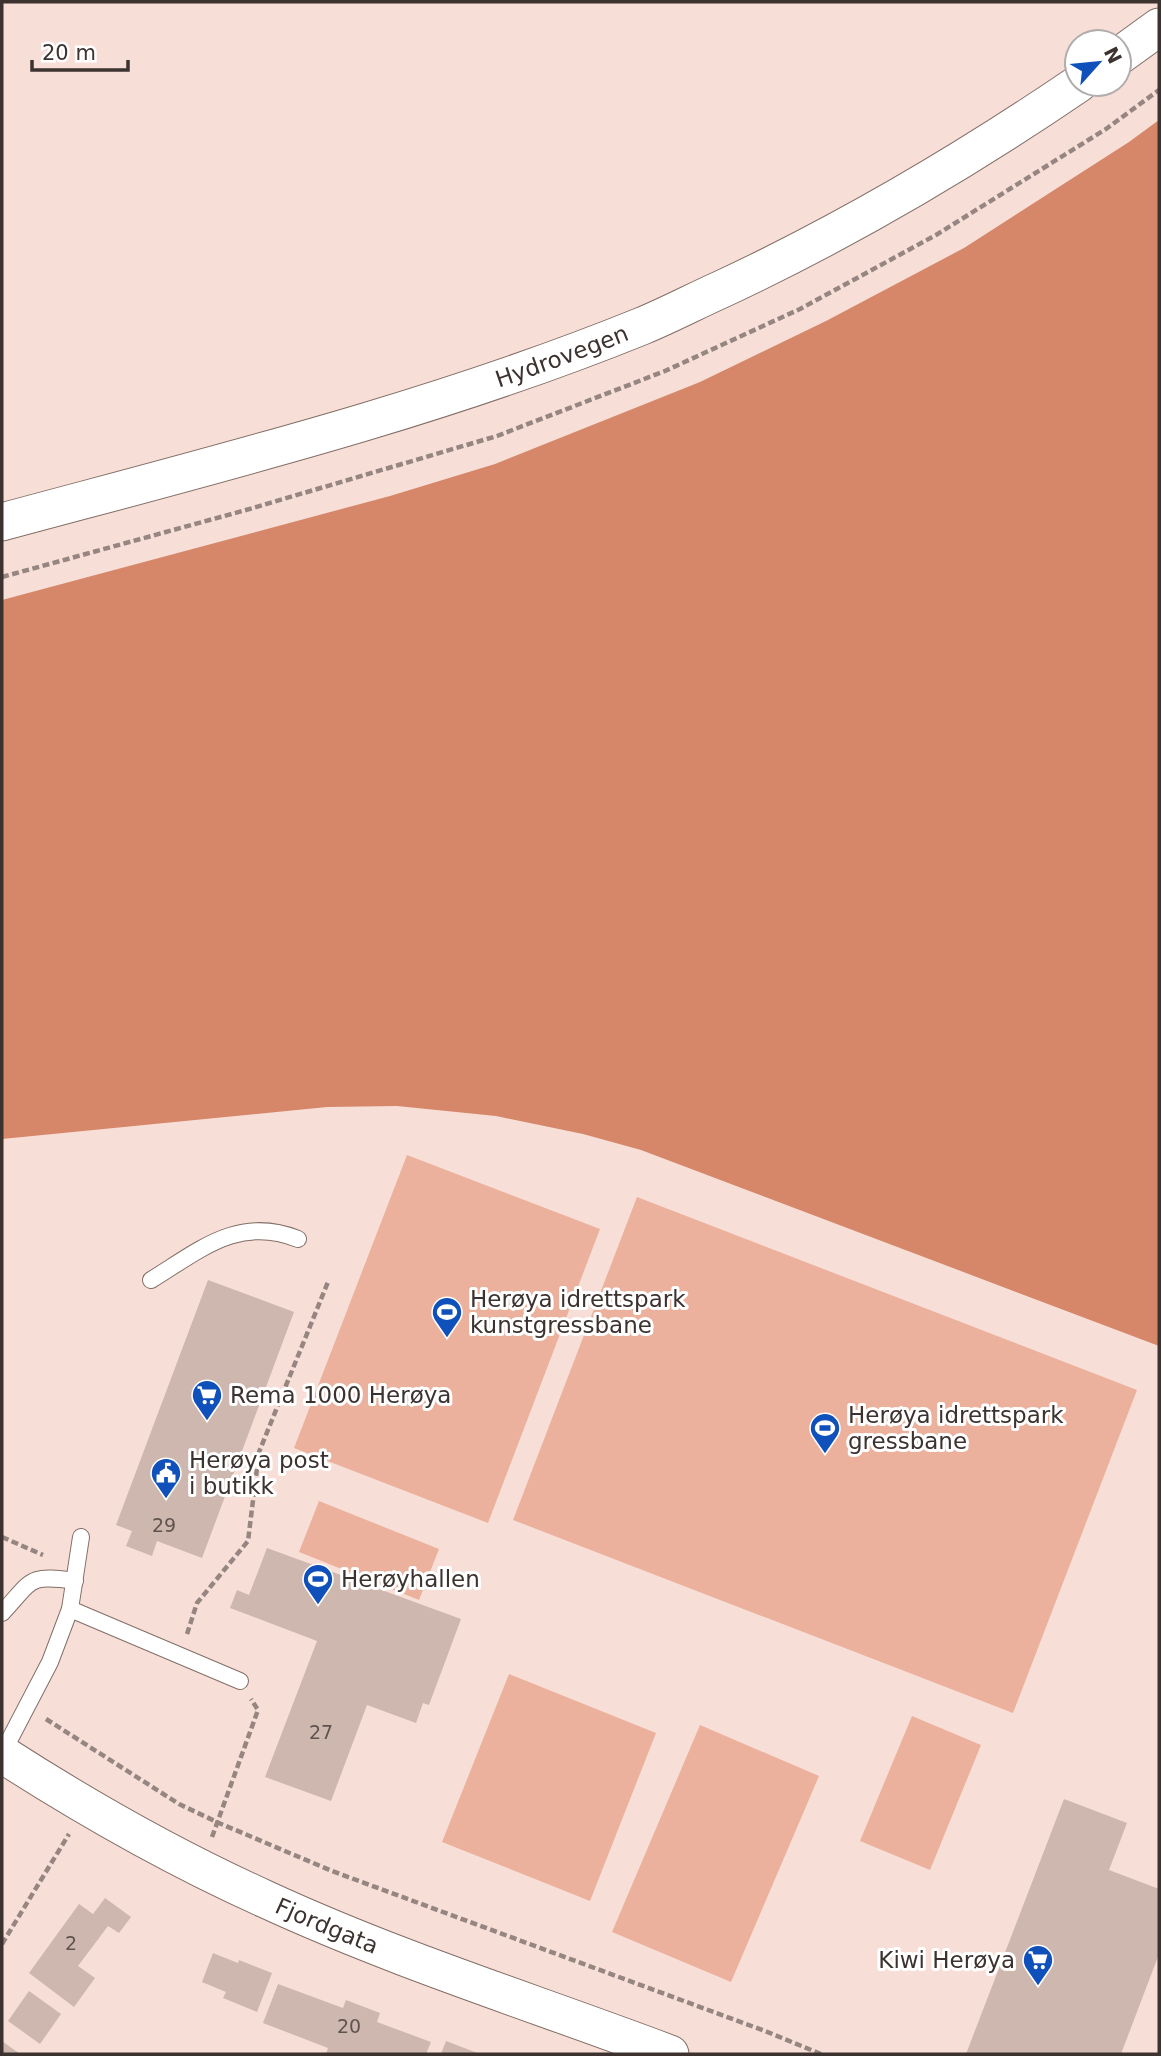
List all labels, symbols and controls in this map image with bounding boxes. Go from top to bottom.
scale bar [32,28,128,72]
north arrow [1063,28,1133,98]
text: 20 m [42,41,96,65]
text: N [1100,43,1127,67]
street label: Hydrovegen [492,320,632,392]
place label: Herøya idrettspark kunstgressbane [470,1286,686,1338]
sports icon: Herøya idrettspark kunstgressbane [430,1295,464,1339]
supermarket icon: Rema 1000 Herøya [190,1378,224,1422]
place label: Rema 1000 Herøya [230,1382,451,1408]
place label: Herøya idrettspark gressbane [848,1402,1064,1454]
sports icon: Herøya idrettspark gressbane [808,1411,842,1455]
place label: Herøya post i butikk [189,1447,329,1499]
public building icon: Herøya post i butikk [149,1456,183,1500]
house number: 29 [152,1514,176,1536]
sports icon: Herøyhallen [301,1562,335,1606]
place label: Herøyhallen [341,1566,480,1592]
house number: 27 [309,1721,333,1743]
street label: Fjordgata [271,1892,382,1959]
house number: 2 [65,1932,77,1954]
supermarket icon: Kiwi Herøya [1021,1943,1055,1987]
place label: Kiwi Herøya [878,1947,1015,1973]
house number: 20 [337,2015,361,2037]

